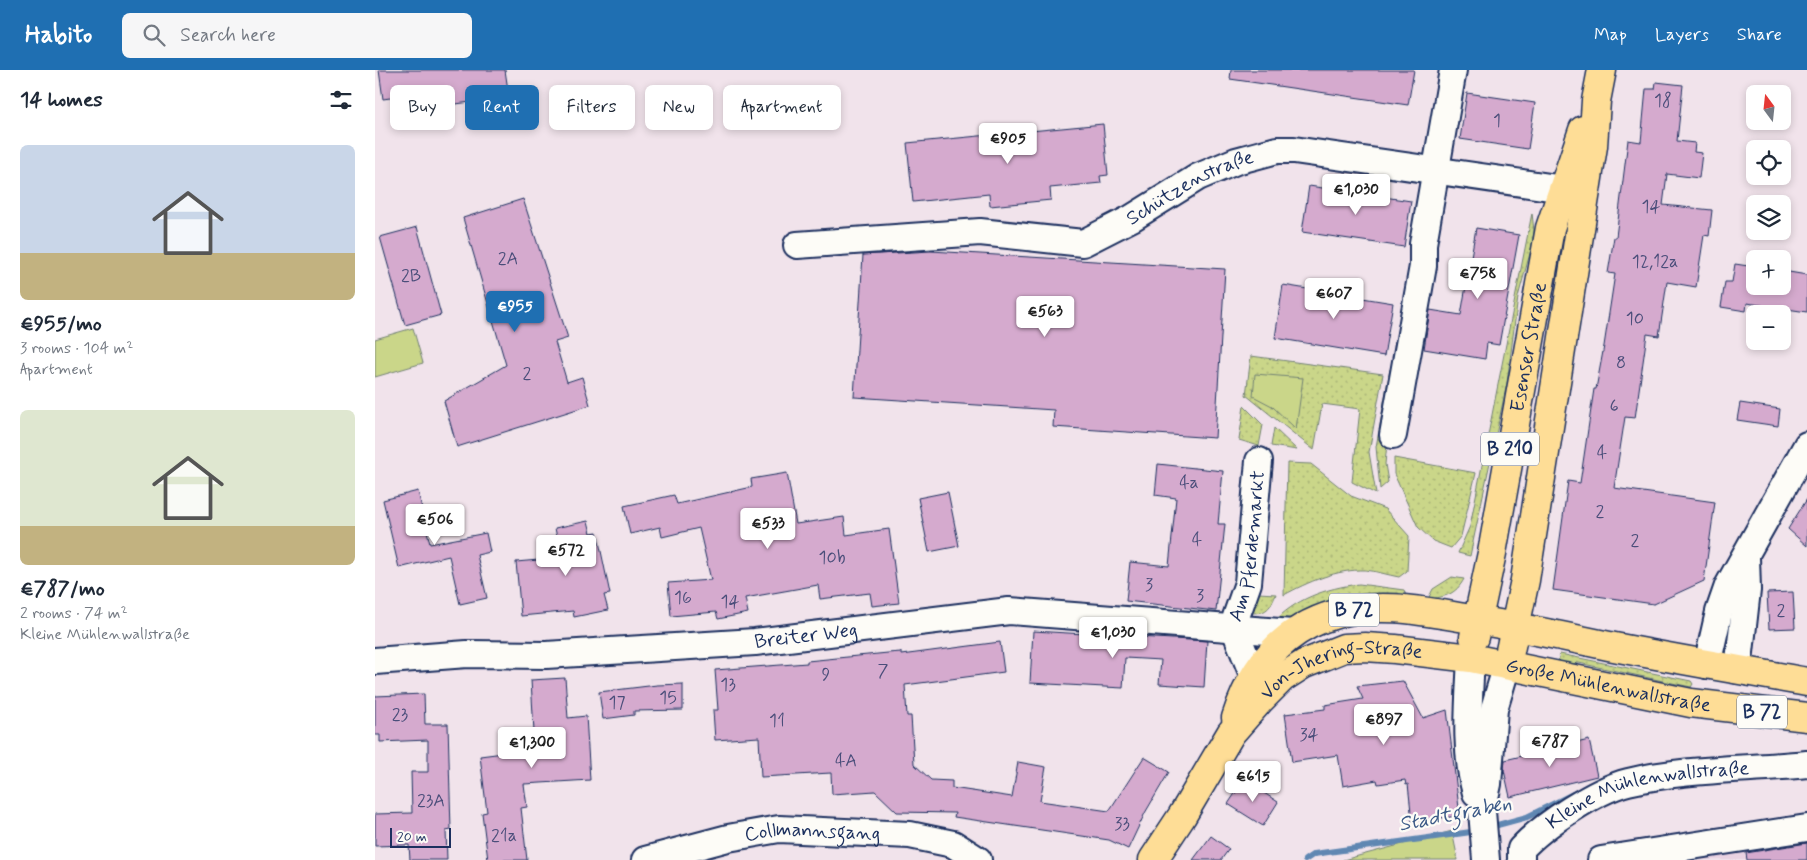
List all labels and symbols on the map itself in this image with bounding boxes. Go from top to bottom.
north arrow [1746,85,1791,130]
house number: 18 [1654,89,1672,113]
house number: 1 [1493,109,1501,133]
pin: €905 [978,122,1038,165]
street label: Schützenstraße [1121,143,1257,232]
pin: €1,030 [1315,174,1397,216]
house number: 14 [1642,195,1661,219]
house number: 2A [498,247,518,271]
house number: 12,12a [1632,250,1678,274]
pin: €758 [1448,258,1508,300]
house number: 2B [401,264,421,288]
pin: €607 [1304,278,1364,320]
street label: Esenser Straße [1504,280,1554,414]
pin: €955 [485,290,545,333]
pin: €563 [1015,296,1075,338]
house number: 10 [1626,307,1644,331]
house number: 8 [1616,351,1626,375]
house number: 2 [523,362,532,386]
house number: 6 [1609,394,1619,418]
road number: B 210 [1481,432,1539,466]
house number: 4 [1597,441,1607,465]
street label: Am Pferdemarkt [1222,469,1272,625]
house number: 4a [1179,471,1199,495]
house number: 2 [1596,500,1605,524]
pin: €506 [405,504,465,546]
pin: €533 [738,508,798,550]
house number: 4 [1192,528,1202,552]
house number: 2 [1631,529,1640,553]
pin: €572 [536,534,596,577]
house number: 10b [818,546,846,570]
house number: 3 [1145,573,1153,597]
house number: 3 [1196,584,1204,608]
house number: 16 [674,586,692,610]
house number: 14 [721,590,740,614]
road number: B 72 [1329,594,1379,626]
house number: 2 [1777,599,1786,623]
street label: Breiter Weg [753,616,859,655]
pin: €1,030 [1072,616,1154,659]
street label: Von-Jhering-Straße [1254,633,1424,706]
street label: Große Mühlenwallstraße [1503,652,1712,719]
house number: 7 [878,659,889,683]
house number: 9 [822,663,831,687]
house number: 13 [720,673,736,697]
house number: 15 [659,686,677,710]
house number: 17 [608,691,626,715]
road number: B 72 [1737,696,1787,729]
house number: 23 [392,703,409,727]
pin: €897 [1354,704,1414,746]
house number: 11 [769,709,785,733]
house number: 34 [1299,723,1319,747]
pin: €1,300 [491,726,573,769]
pin: €787 [1520,726,1580,768]
house number: 4A [835,749,857,773]
street label: Kleine Mühlenwallstraße [1541,755,1750,836]
pin: €615 [1223,760,1283,803]
house number: 23A [417,789,445,813]
water label: Stadtgraben [1396,789,1514,841]
house number: 33 [1114,812,1130,836]
street label: Collmannsgang [742,815,881,848]
house number: 21a [491,824,517,848]
scale bar [390,825,451,848]

